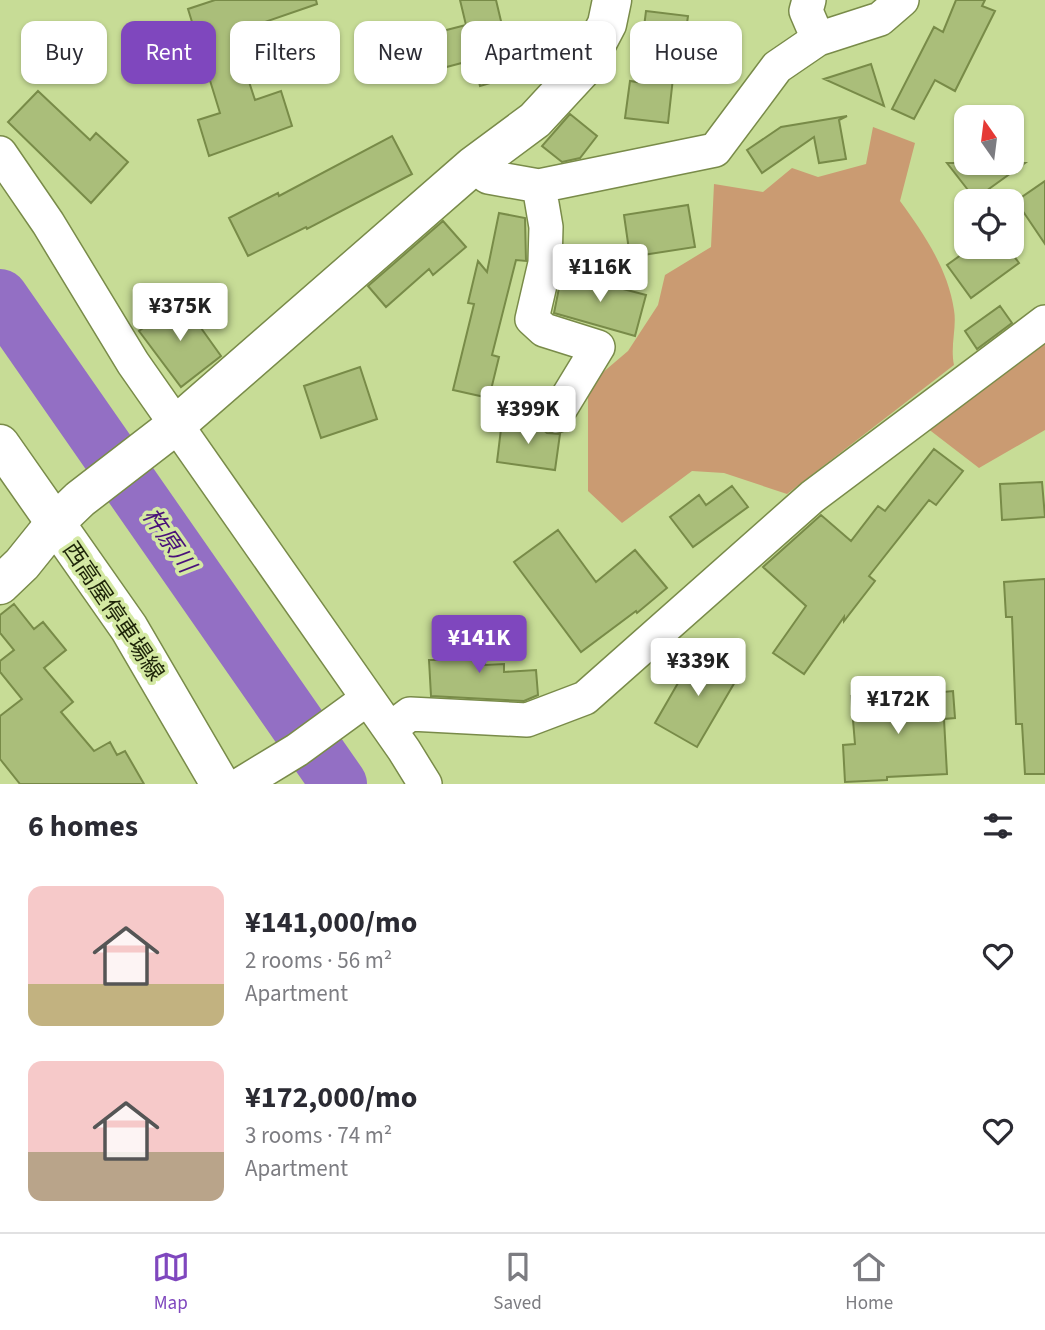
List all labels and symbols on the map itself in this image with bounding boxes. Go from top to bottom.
north arrow [954,105,1024,175]
pin: ¥116K [551,244,649,304]
pin: ¥375K [131,284,229,343]
pin: ¥399K [479,386,577,446]
water label: 杵原川 [134,501,205,582]
street label: 西高屋停車場線 [55,535,172,687]
pin: ¥141K [430,616,528,675]
pin: ¥339K [649,638,747,698]
pin: ¥172K [849,676,947,736]

